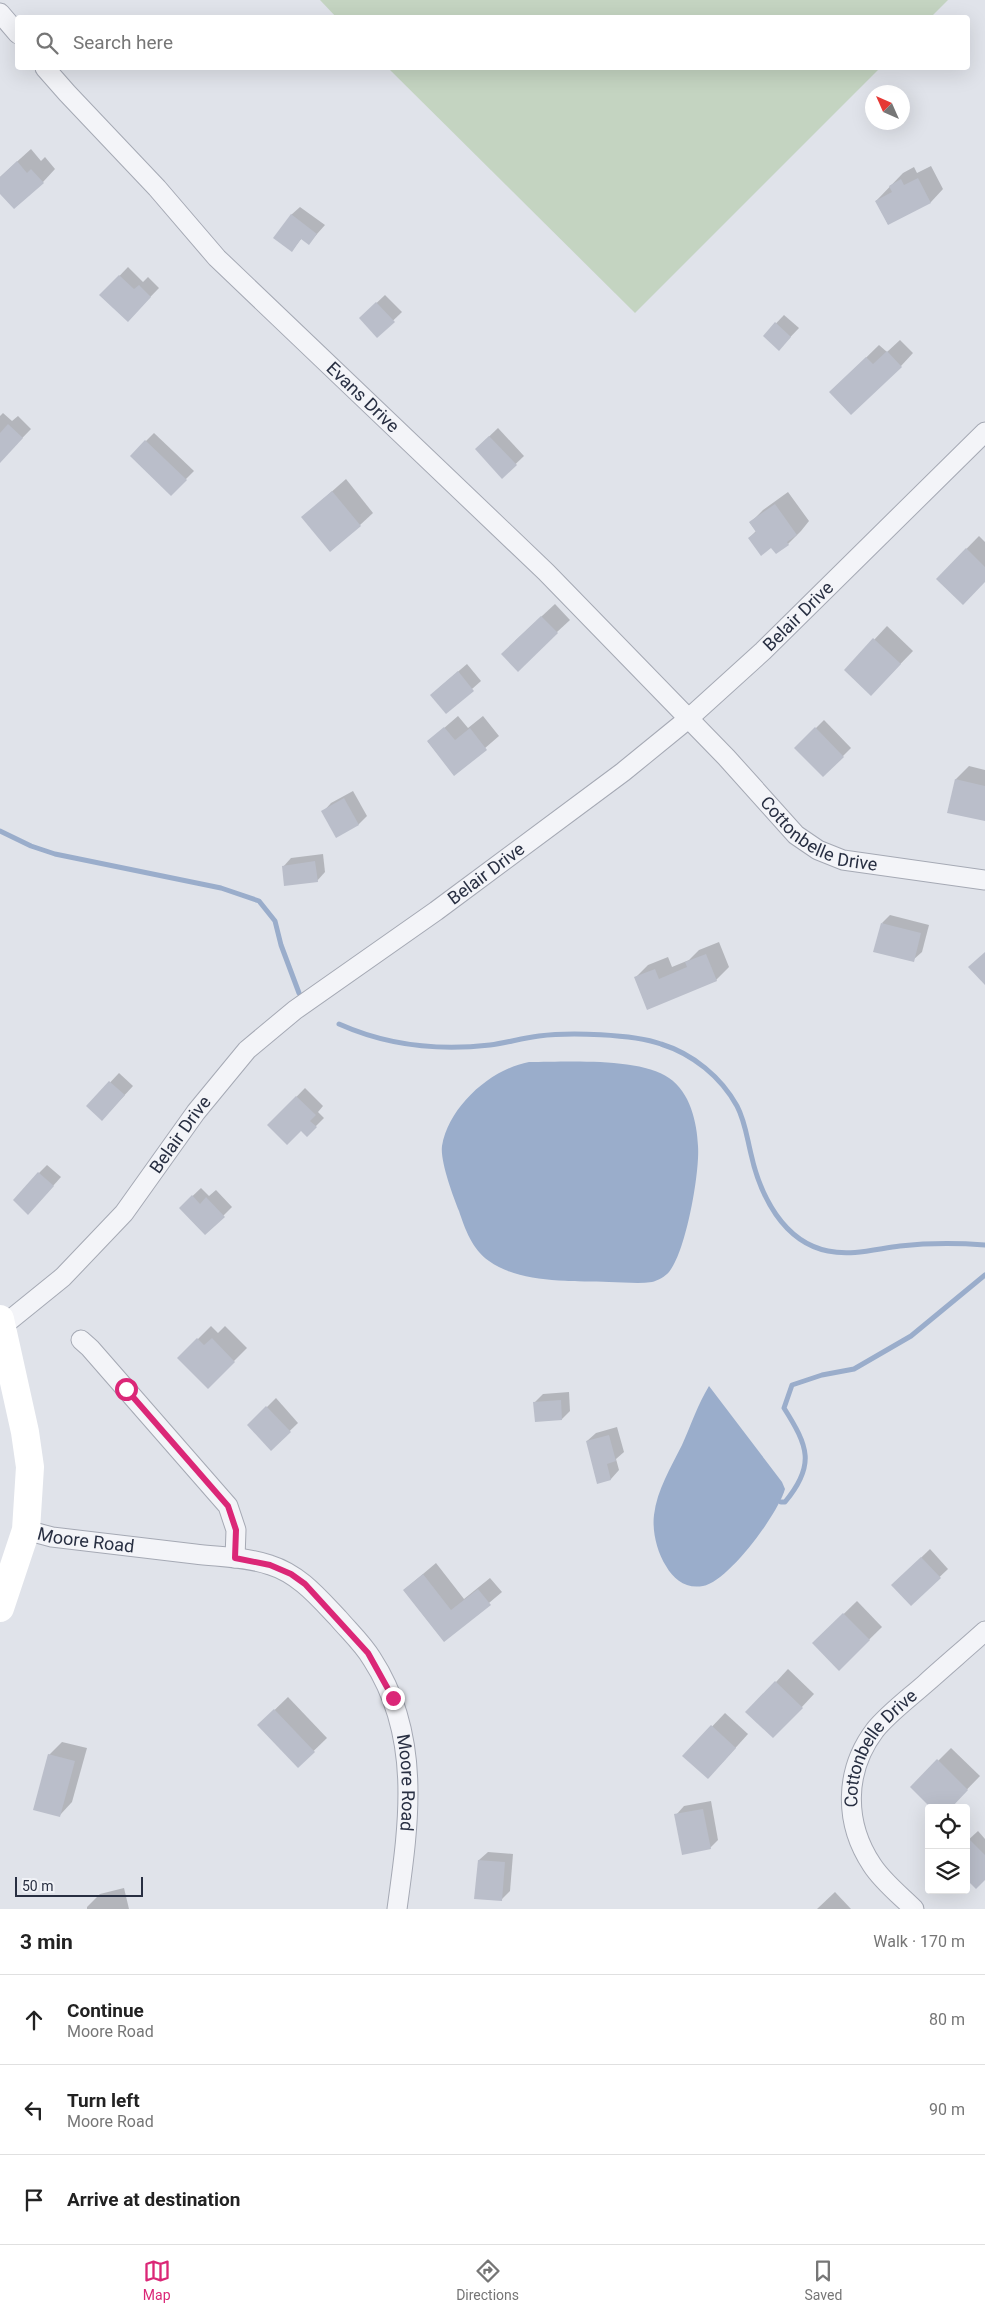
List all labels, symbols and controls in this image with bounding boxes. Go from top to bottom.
search box [15,15,970,70]
icon: search [33,29,61,57]
text: Search here [73,31,173,54]
north arrow [865,85,910,130]
street label: Evans Drive [322,357,404,436]
street label: Belair Drive [758,577,837,655]
street label: Cottonbelle Drive [756,792,879,875]
street label: Belair Drive [443,838,528,909]
street label: Belair Drive [145,1091,215,1177]
route start [115,1378,138,1401]
street label: Moore Road [35,1523,136,1557]
street label: Cottonbelle Drive [840,1685,921,1808]
route end [382,1687,405,1710]
street label: Moore Road [393,1732,419,1832]
map controls [925,1804,970,1894]
button: locate [925,1804,970,1849]
button: layers [925,1849,970,1894]
scale bar [15,1874,142,1897]
text: 50 m [22,1878,54,1894]
text: 3 min [20,1930,73,1954]
text: Walk · 170 m [873,1932,965,1951]
text: Continue [67,1999,144,2022]
icon: ahead [20,2006,48,2034]
text: 80 m [929,2010,965,2029]
text: Moore Road [67,2022,154,2041]
text: Turn left [67,2089,140,2112]
icon: left [20,2096,48,2124]
text: 90 m [929,2100,965,2119]
text: Moore Road [67,2112,154,2131]
icon: arrive [20,2186,48,2214]
text: Arrive at destination [67,2188,240,2211]
tab: Map [143,2257,171,2303]
tab: Directions [456,2257,519,2303]
tab: Saved [804,2257,842,2303]

